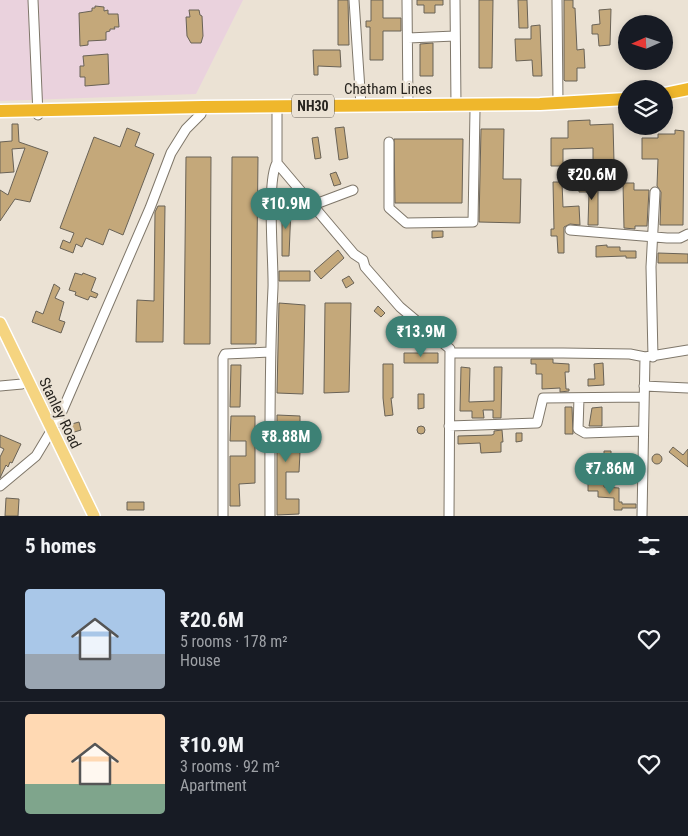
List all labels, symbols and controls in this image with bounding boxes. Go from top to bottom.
north arrow [618,15,672,70]
map controls [618,15,673,135]
street label: Chatham Lines [344,80,432,98]
button: layers [618,80,673,135]
road number: NH30 [292,94,334,118]
pin: ₹20.6M [551,158,633,201]
text: ₹20.6M [568,165,616,184]
pin: ₹10.9M [245,188,327,230]
text: ₹10.9M [262,194,310,213]
pin: ₹13.9M [380,316,462,358]
text: ₹13.9M [397,322,445,341]
street label: Stanley Road [35,375,85,451]
pin: ₹8.88M [245,420,327,463]
text: ₹8.88M [262,427,310,446]
pin: ₹7.86M [569,452,651,495]
text: ₹7.86M [586,459,634,478]
icon: filters [635,532,663,560]
text: 5 homes [25,534,96,558]
text: ₹20.6M [180,608,244,632]
icon: home [65,609,125,669]
icon: heart [635,625,663,653]
text: 5 rooms · 178 m² [180,632,288,651]
text: House [180,651,220,670]
text: ₹10.9M [180,733,244,757]
icon: home [65,734,125,794]
icon: heart [635,750,663,778]
text: 3 rooms · 92 m² [180,757,280,776]
text: Apartment [180,776,247,795]

